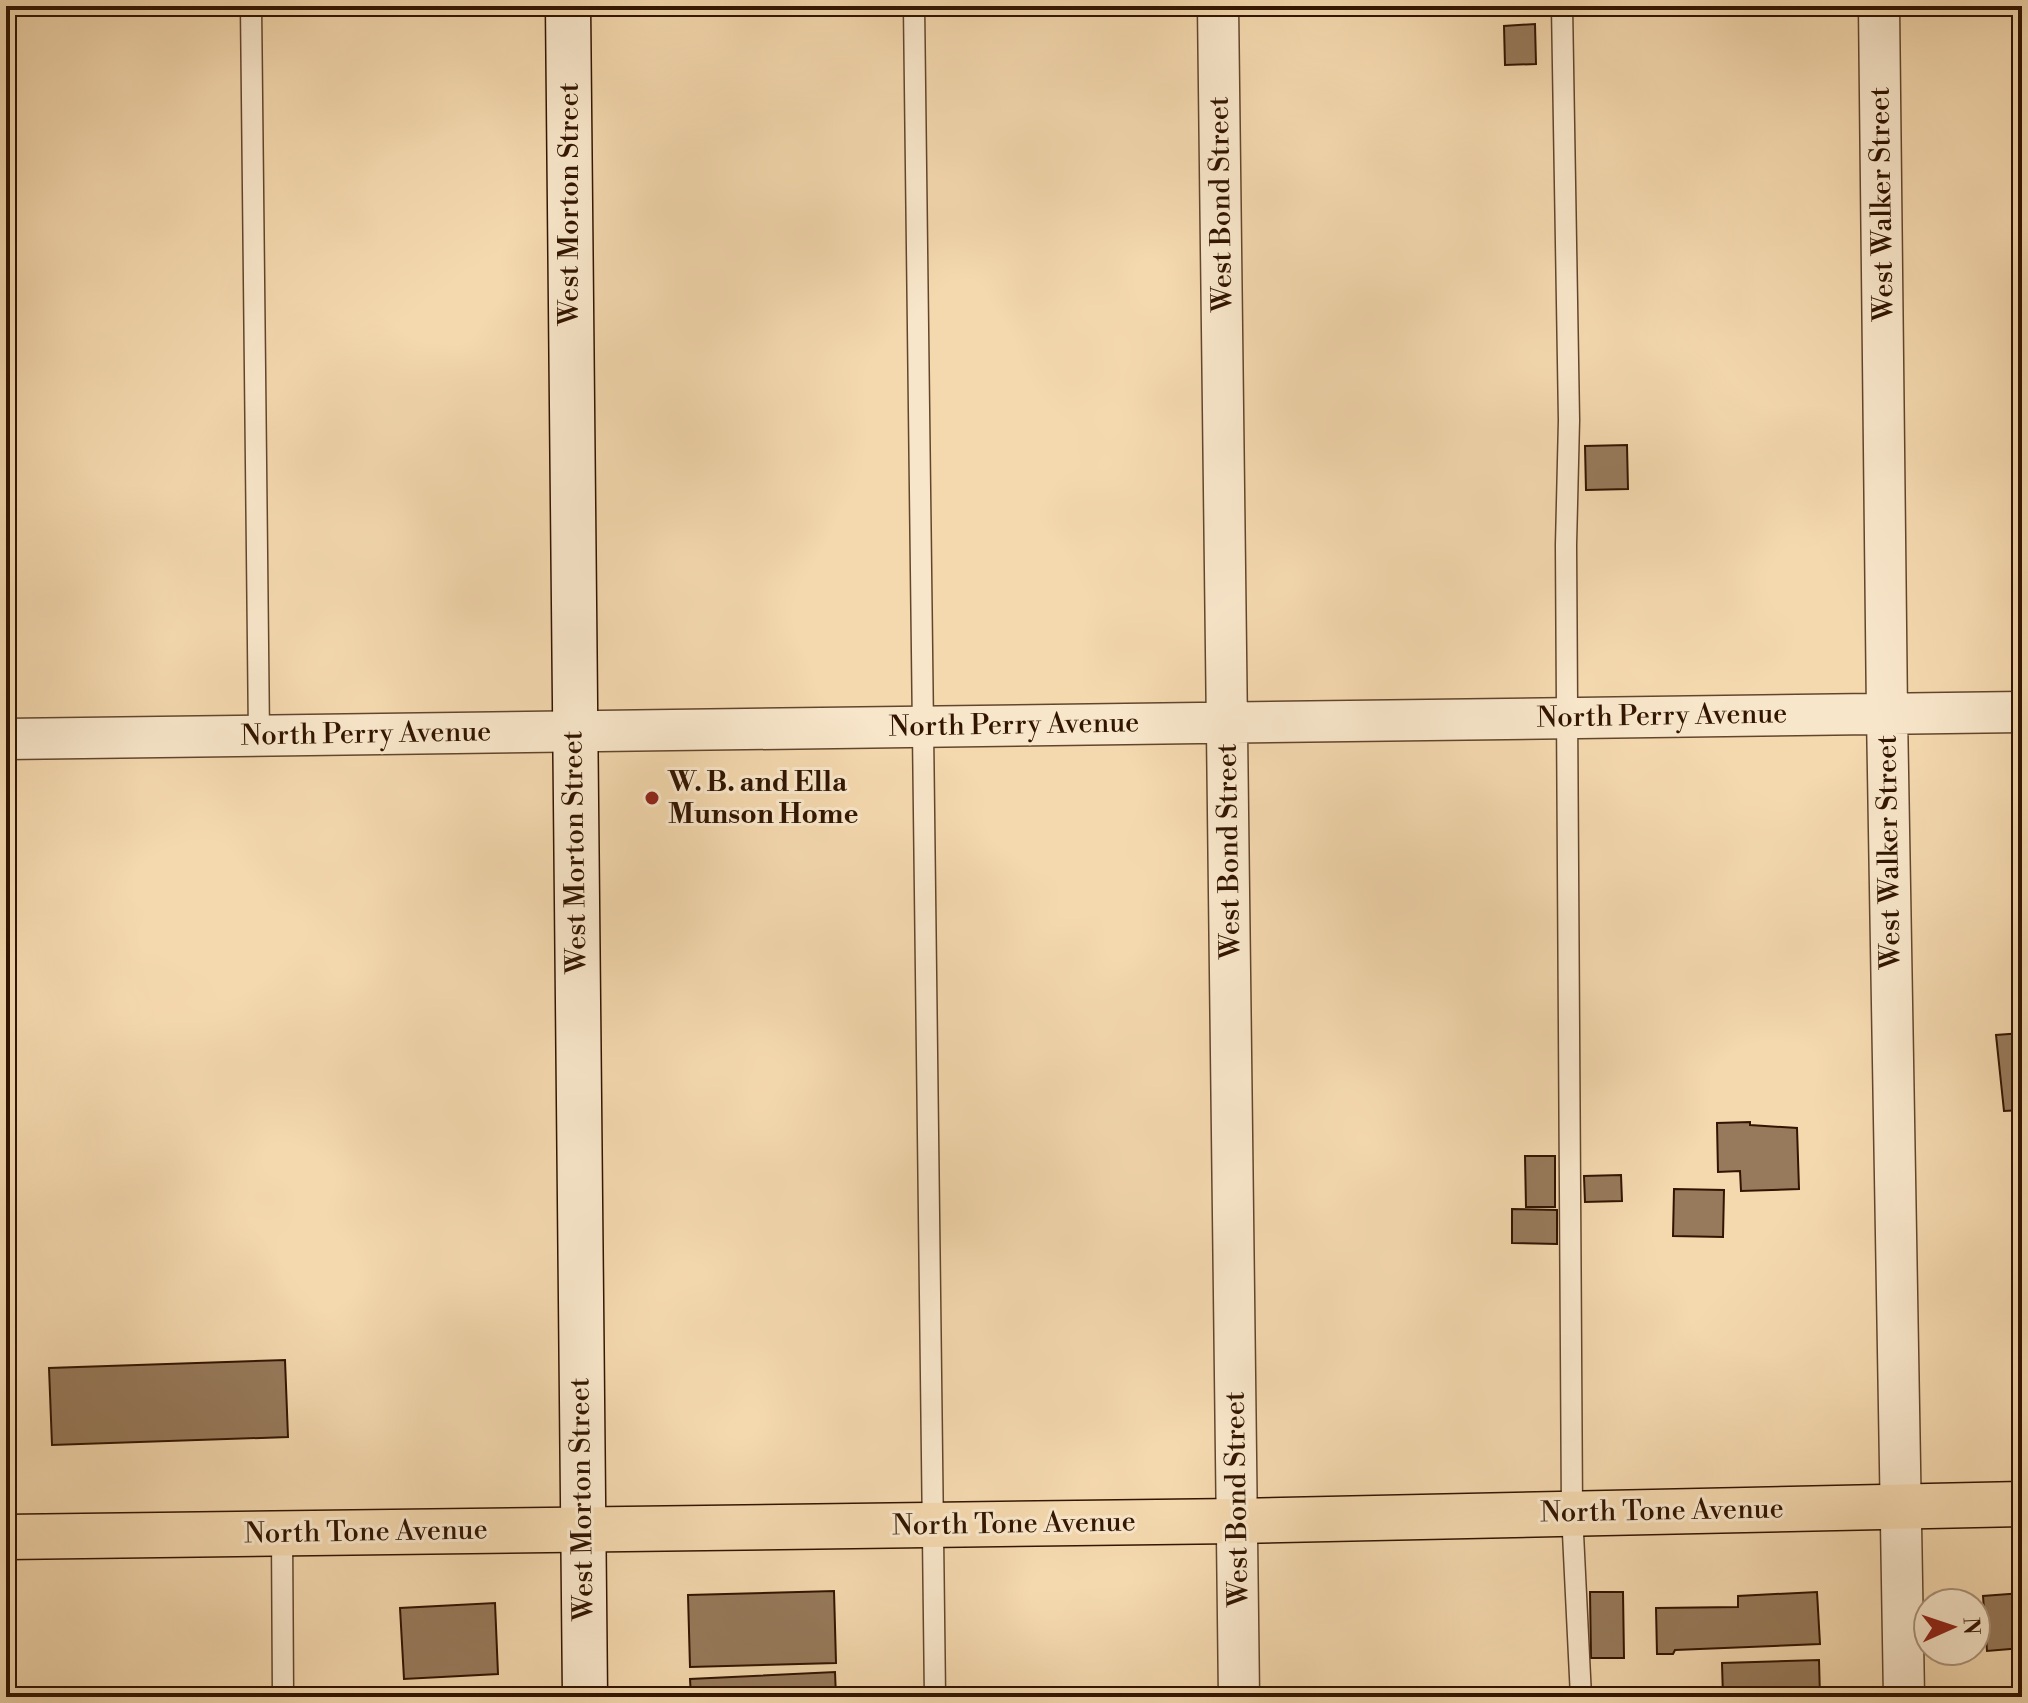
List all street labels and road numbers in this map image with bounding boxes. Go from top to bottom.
street label: West Morton Street [552,82,587,327]
street label: West Walker Street [1862,86,1902,322]
street label: West Bond Street [1202,96,1240,313]
street label: North Perry Avenue [1536,696,1788,736]
street label: North Perry Avenue [888,705,1140,745]
street label: North Perry Avenue [240,714,492,754]
street label: West Morton Street [555,730,595,975]
street label: West Walker Street [1869,734,1909,970]
street label: West Bond Street [1210,743,1248,960]
street label: West Morton Street [562,1377,602,1622]
street label: West Bond Street [1218,1391,1256,1608]
street label: North Tone Avenue [1540,1491,1784,1531]
street label: North Tone Avenue [892,1504,1136,1544]
street label: North Tone Avenue [244,1512,488,1552]

